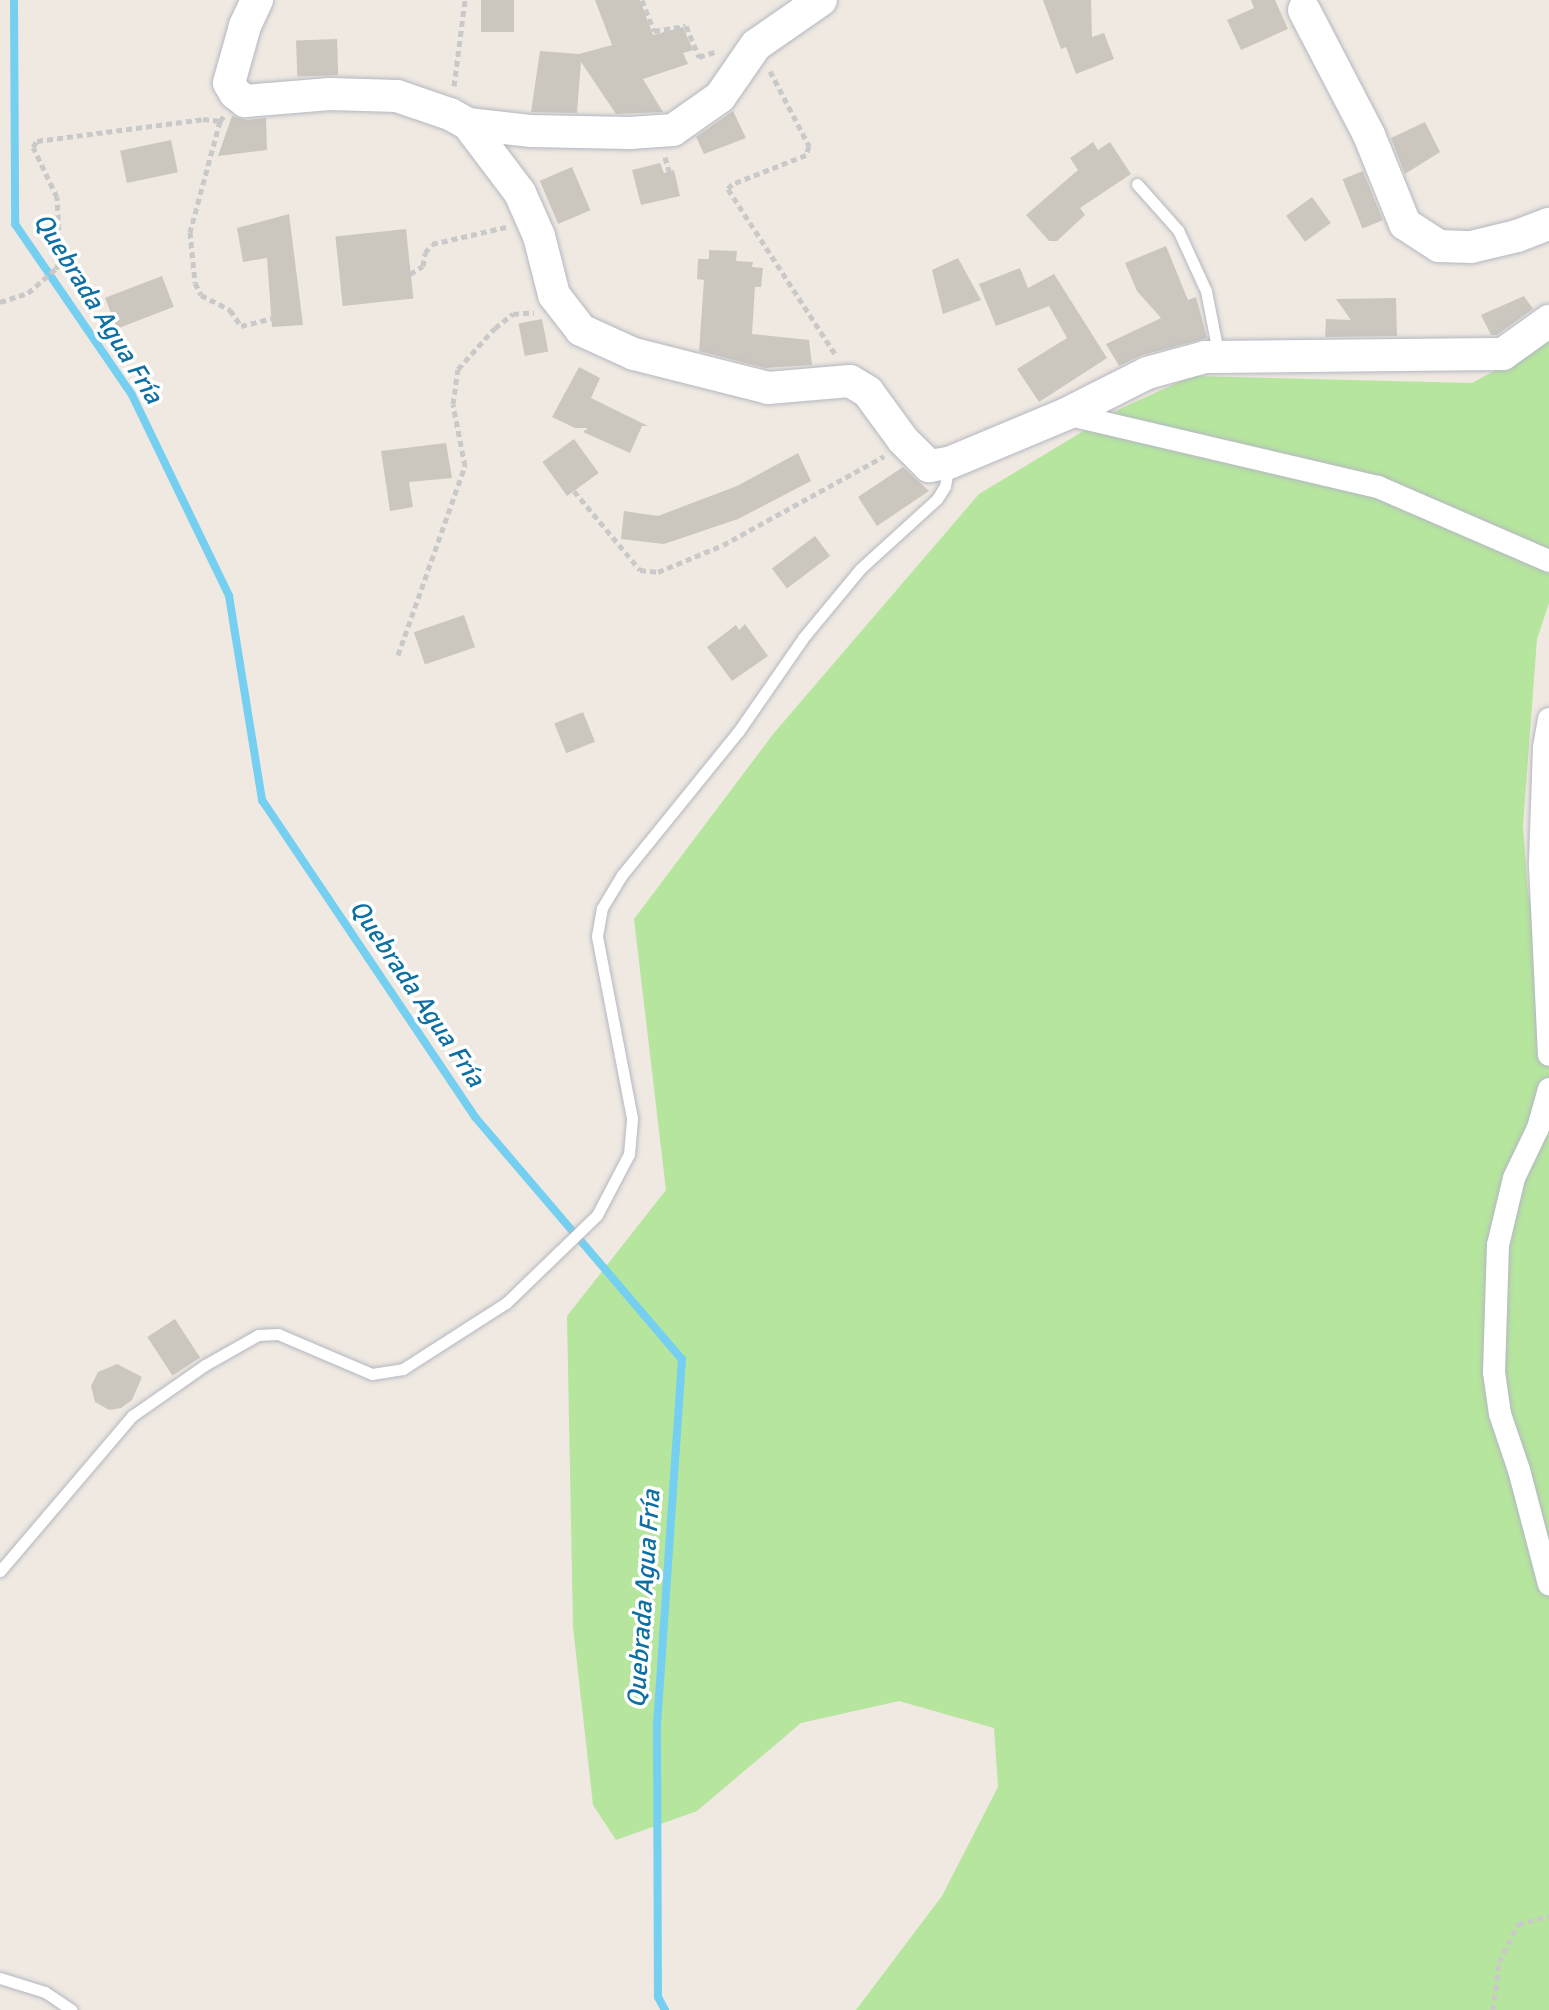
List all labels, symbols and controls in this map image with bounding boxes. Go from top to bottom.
water label: Quebrada Agua Fría [26,208,168,410]
water label: Quebrada Agua Fría [342,895,490,1093]
water label: Quebrada Agua Fría [622,1489,668,1709]

